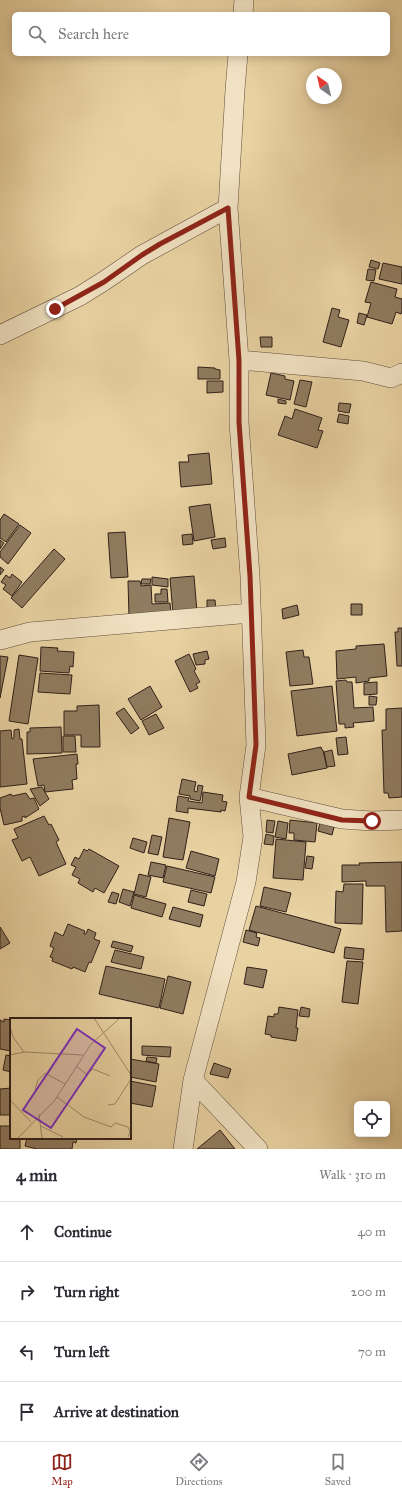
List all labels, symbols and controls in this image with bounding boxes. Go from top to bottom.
search box [12,12,390,56]
icon: search [26,23,48,45]
text: Search here [58,25,129,43]
north arrow [306,68,342,104]
route end [46,300,64,318]
route start [363,812,381,830]
inset map [10,1018,131,1139]
map controls [354,1101,390,1137]
button: locate [354,1101,390,1137]
text: 4 min [16,1165,57,1186]
text: Walk · 310 m [319,1167,386,1183]
icon: ahead [16,1221,38,1243]
text: Continue [54,1223,112,1241]
text: 40 m [357,1224,386,1240]
icon: right [16,1281,38,1303]
text: Turn right [54,1283,119,1301]
text: 200 m [351,1284,386,1300]
icon: left [16,1341,38,1363]
text: Turn left [54,1343,110,1361]
text: 70 m [358,1344,386,1360]
icon: arrive [16,1401,38,1423]
text: Arrive at destination [54,1403,179,1421]
tab: Map [51,1451,73,1488]
tab: Directions [175,1451,223,1488]
tab: Saved [325,1451,351,1488]

